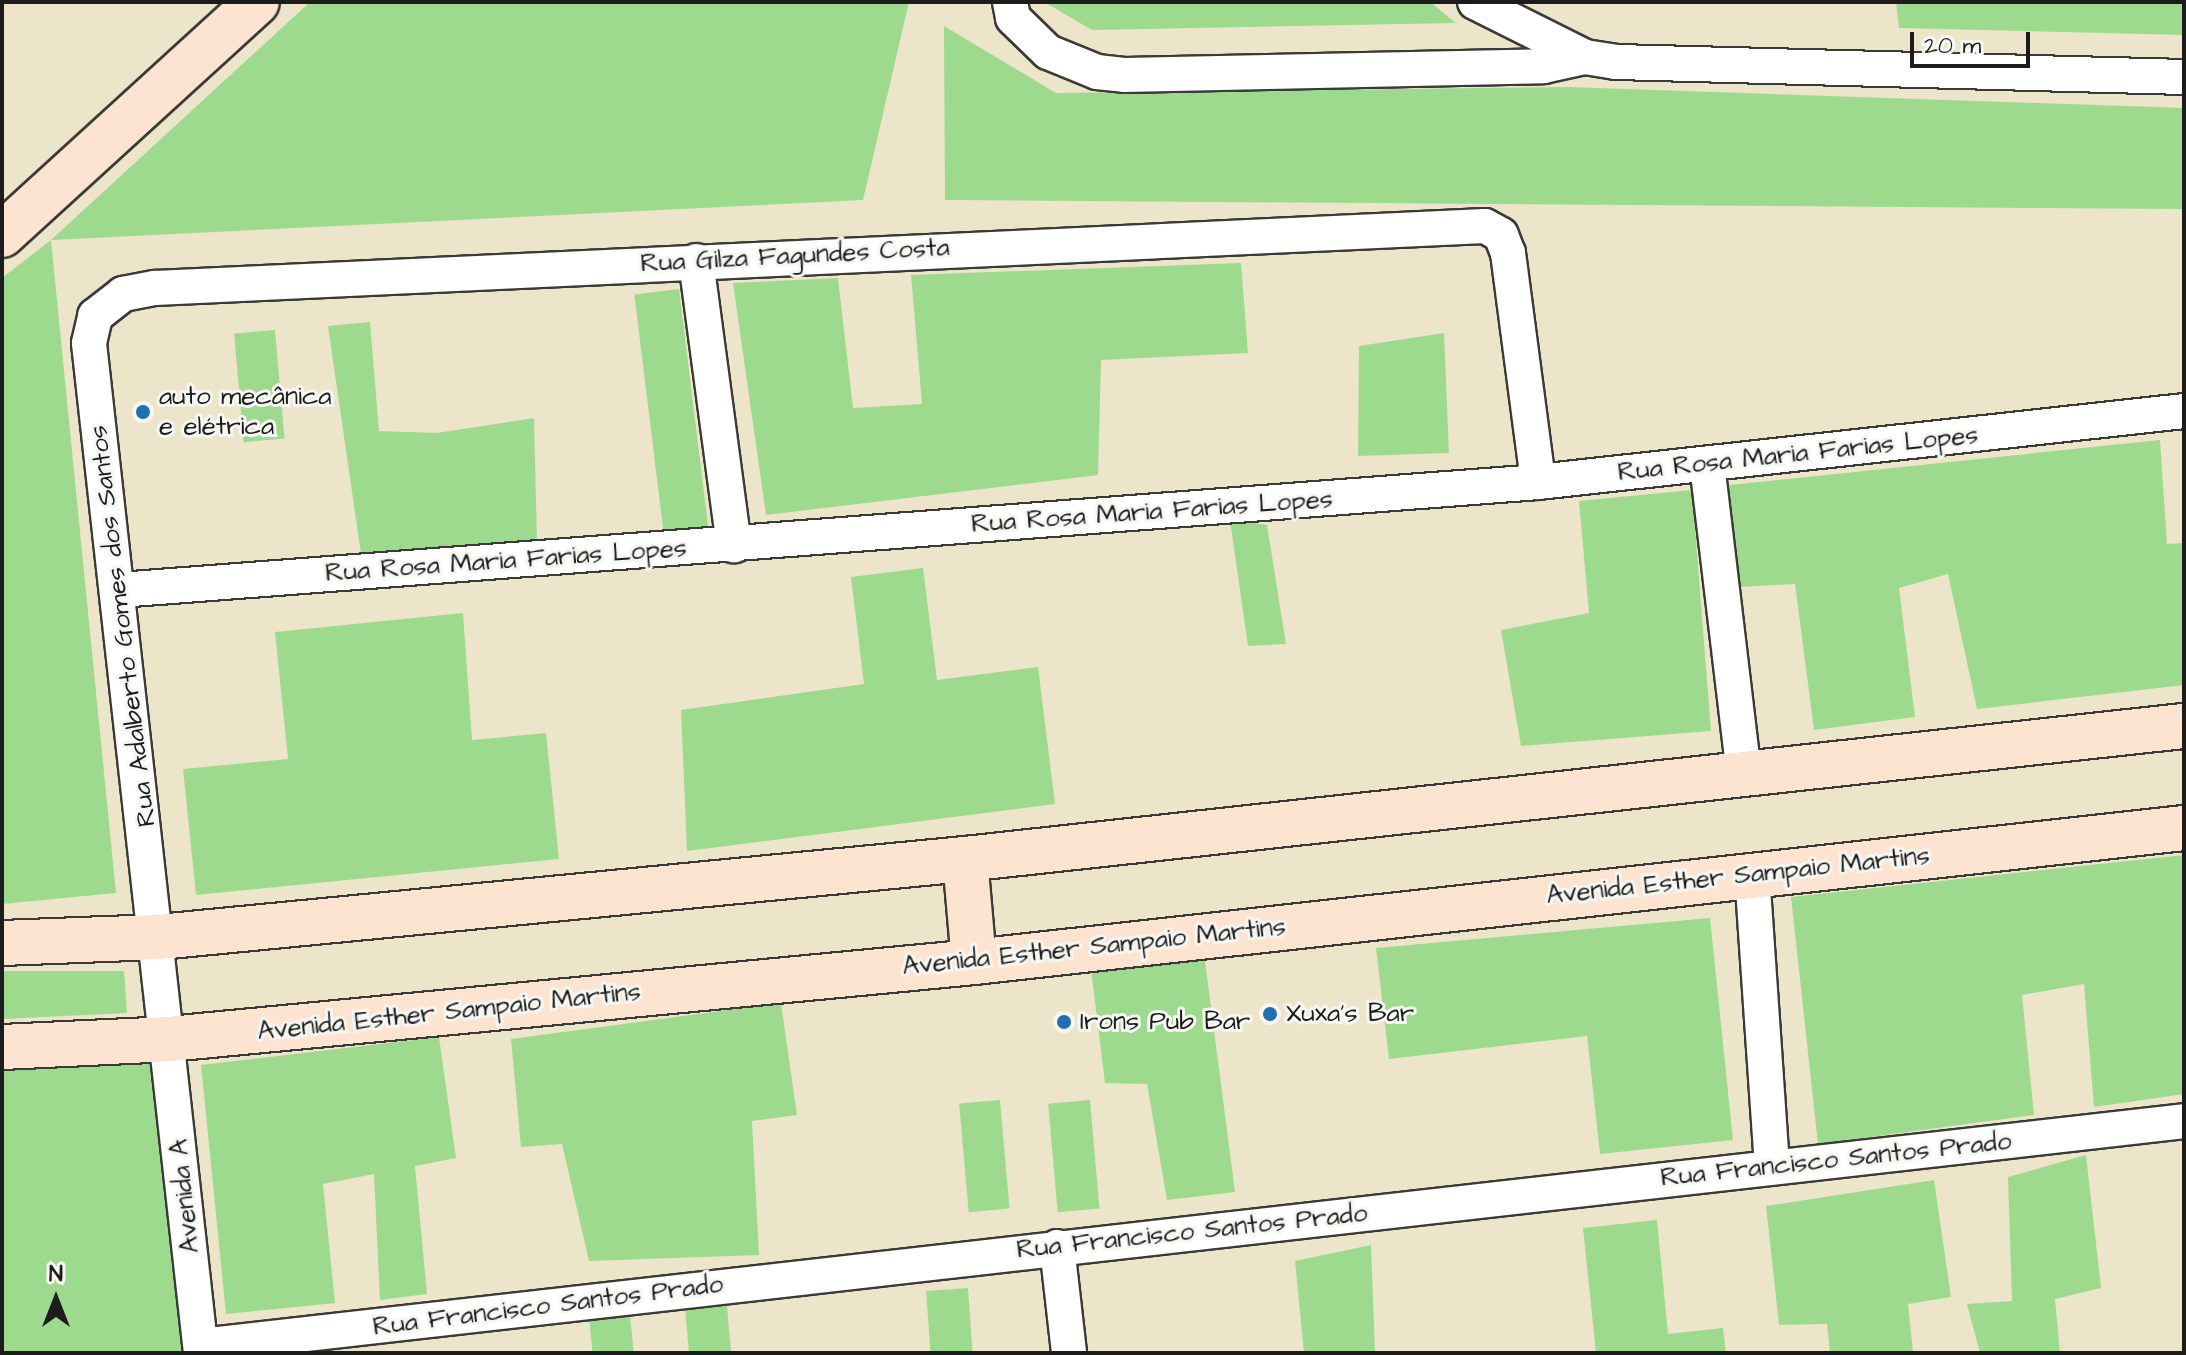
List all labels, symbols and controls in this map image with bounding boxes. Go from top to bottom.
scale bar [1914,16,2034,66]
text: 20 m [1924,29,1981,63]
street label: Rua Gilza Fagundes Costa [640,232,950,280]
place label: auto mecânica e elétrica [159,381,332,442]
marker: auto mecânica e elétrica [134,403,152,421]
street label: Rua Rosa Maria Farias Lopes [1616,420,1980,488]
street label: Rua Adalberto Gomes dos Santos [83,424,163,828]
street label: Rua Rosa Maria Farias Lopes [970,484,1334,540]
street label: Rua Rosa Maria Farias Lopes [324,533,688,589]
street label: Avenida Esther Sampaio Martins [1545,840,1931,912]
street label: Avenida Esther Sampaio Martins [901,911,1287,983]
street label: Avenida Esther Sampaio Martins [256,976,642,1048]
place label: Xuxa's Bar [1286,998,1414,1030]
marker: Xuxa's Bar [1261,1005,1279,1023]
place label: Irons Pub Bar [1080,1006,1250,1038]
marker: Irons Pub Bar [1055,1013,1073,1031]
street label: Rua Francisco Santos Prado [1659,1126,2013,1194]
street label: Avenida A [163,1137,207,1255]
street label: Rua Francisco Santos Prado [1015,1198,1369,1266]
north arrow [16,1259,96,1339]
text: N [49,1259,63,1290]
street label: Rua Francisco Santos Prado [371,1269,725,1343]

